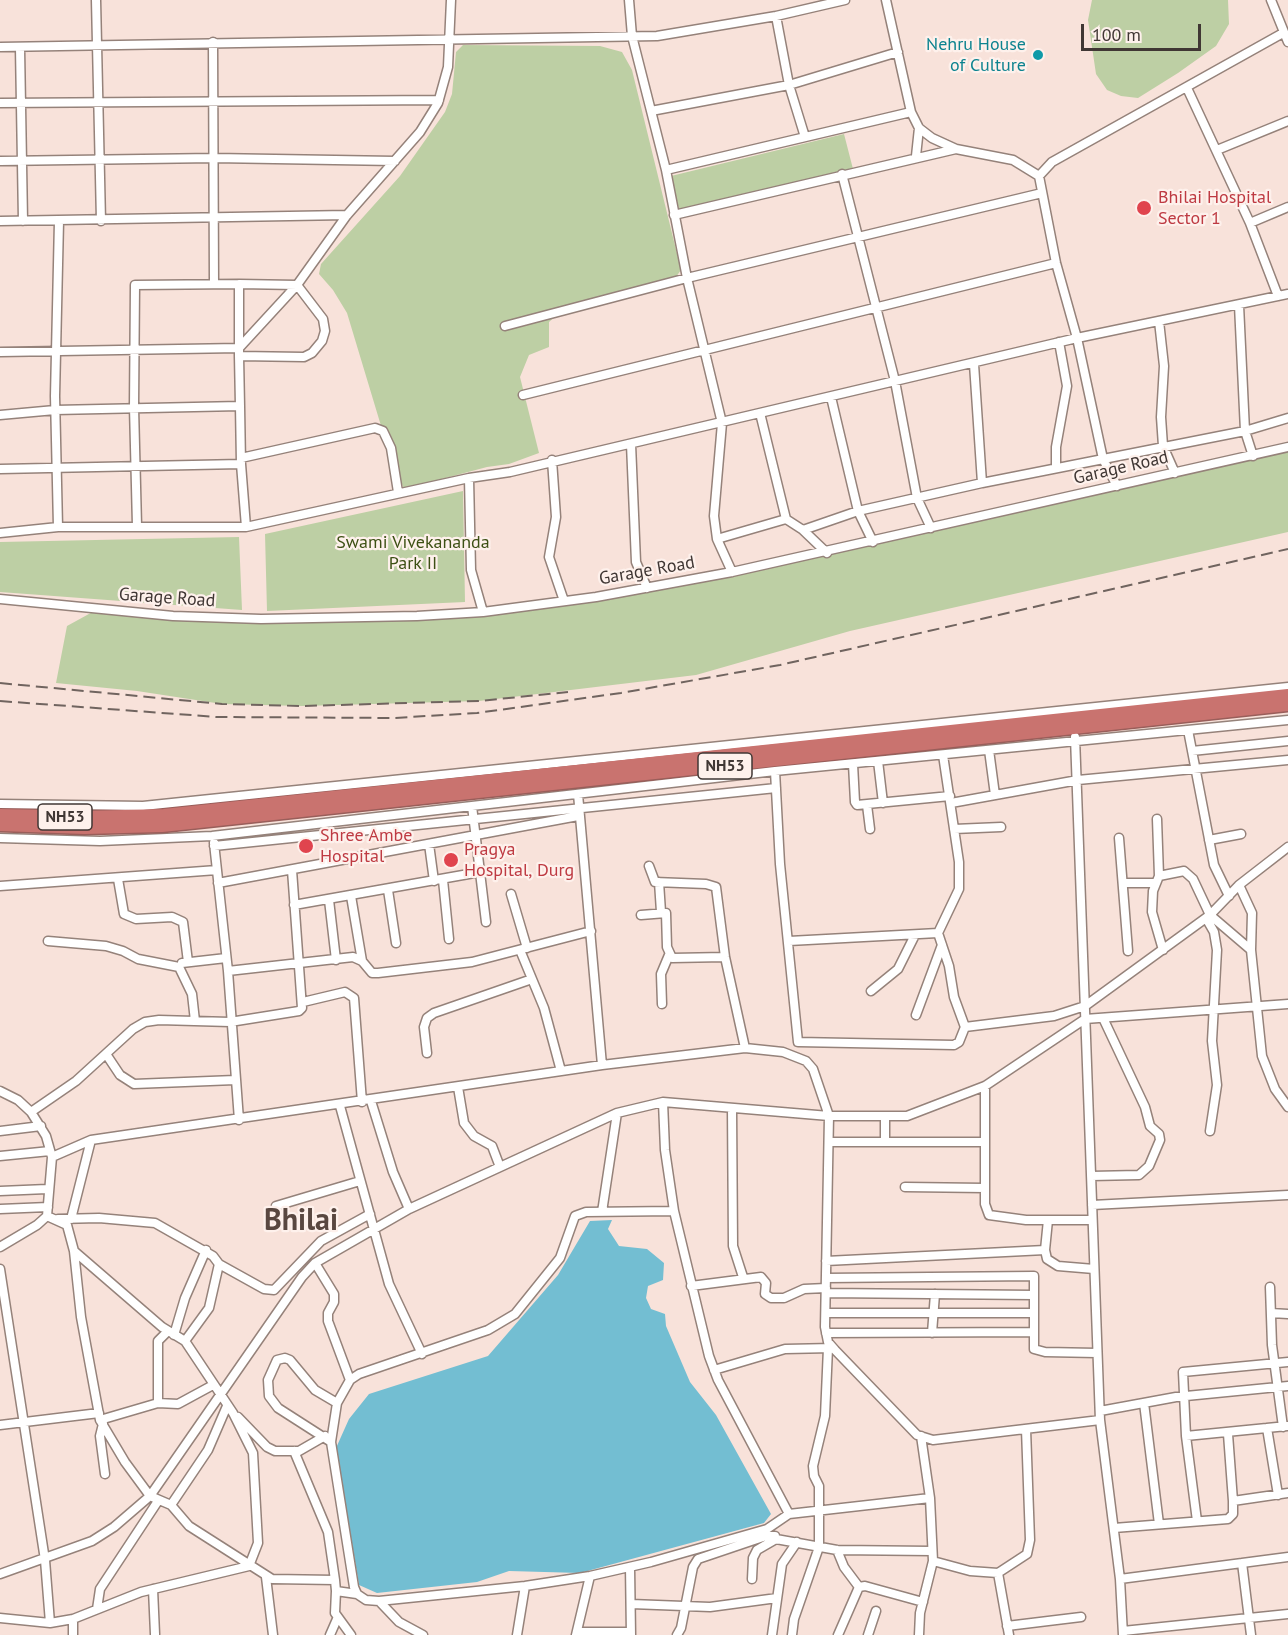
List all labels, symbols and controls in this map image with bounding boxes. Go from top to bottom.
scale bar [1084,12,1204,50]
text: 100 m [1092,23,1141,46]
place label: Nehru House of Culture [926,34,1026,76]
marker: Nehru House of Culture [1031,48,1045,62]
place label: Bhilai Hospital Sector 1 [1158,187,1271,230]
marker: Bhilai Hospital Sector 1 [1135,199,1153,217]
street label: Garage Road [1071,447,1171,489]
park label: Swami Vivekananda Park II [336,532,490,574]
street label: Garage Road [598,552,696,590]
street label: Garage Road [118,584,216,612]
road number: NH53 [698,753,752,779]
road number: NH53 [38,804,92,830]
place label: Shree Ambe Hospital [320,825,412,868]
marker: Shree Ambe Hospital [297,837,315,855]
place label: Pragya Hospital, Durg [464,839,574,882]
marker: Pragya Hospital, Durg [442,851,460,869]
district label: Bhilai [264,1203,338,1239]

